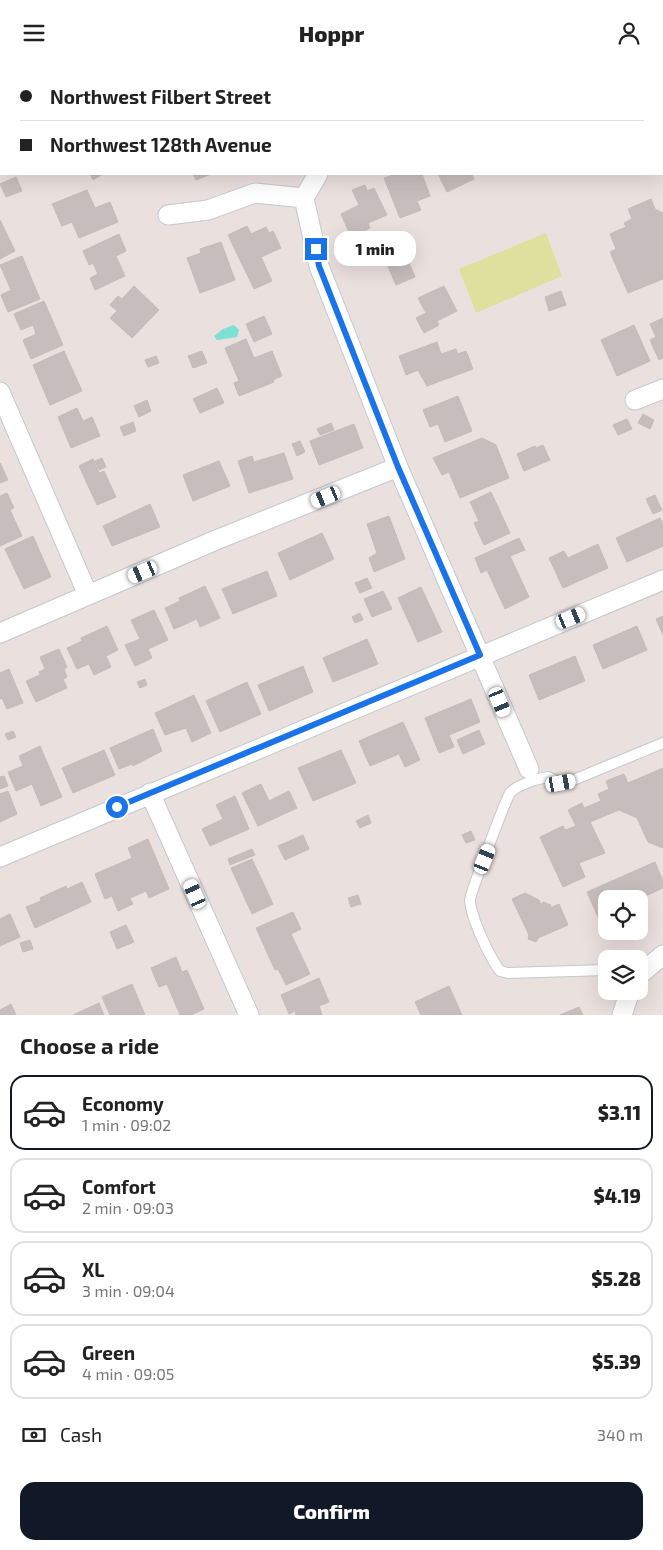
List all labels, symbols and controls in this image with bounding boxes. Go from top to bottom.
icon: menu [20,19,48,47]
icon: person [615,19,643,47]
text: Hoppr [299,20,364,46]
text: Northwest Filbert Street [50,85,271,108]
text: Northwest 128th Avenue [50,133,272,156]
callout: 1 min [334,231,416,267]
route end [305,238,327,260]
text: 1 min [355,239,395,258]
car [309,484,342,510]
car [126,559,159,585]
car [554,605,587,631]
car [487,685,512,719]
car [544,773,577,793]
route start [106,796,128,818]
car [472,842,497,876]
car [182,877,207,911]
map controls [598,890,648,1000]
button: locate [598,890,648,940]
button: layers [598,950,648,1000]
text: Choose a ride [20,1032,159,1058]
icon: car [22,1090,67,1135]
text: Economy [82,1092,164,1115]
text: $3.11 [598,1101,641,1124]
text: 1 min · 09:02 [82,1115,171,1134]
icon: car [22,1173,67,1218]
text: Comfort [82,1175,156,1198]
text: $4.19 [594,1184,641,1207]
text: 2 min · 09:03 [82,1198,174,1217]
icon: car [22,1256,67,1301]
text: XL [82,1258,104,1281]
text: $5.28 [591,1267,641,1290]
text: 3 min · 09:04 [82,1281,175,1300]
icon: car [22,1339,67,1384]
text: Green [82,1341,135,1364]
text: $5.39 [592,1350,641,1373]
text: 4 min · 09:05 [82,1364,174,1383]
icon: cash [20,1421,48,1449]
text: Cash [60,1423,102,1446]
text: 340 m [597,1425,643,1444]
button: Confirm [20,1482,643,1540]

